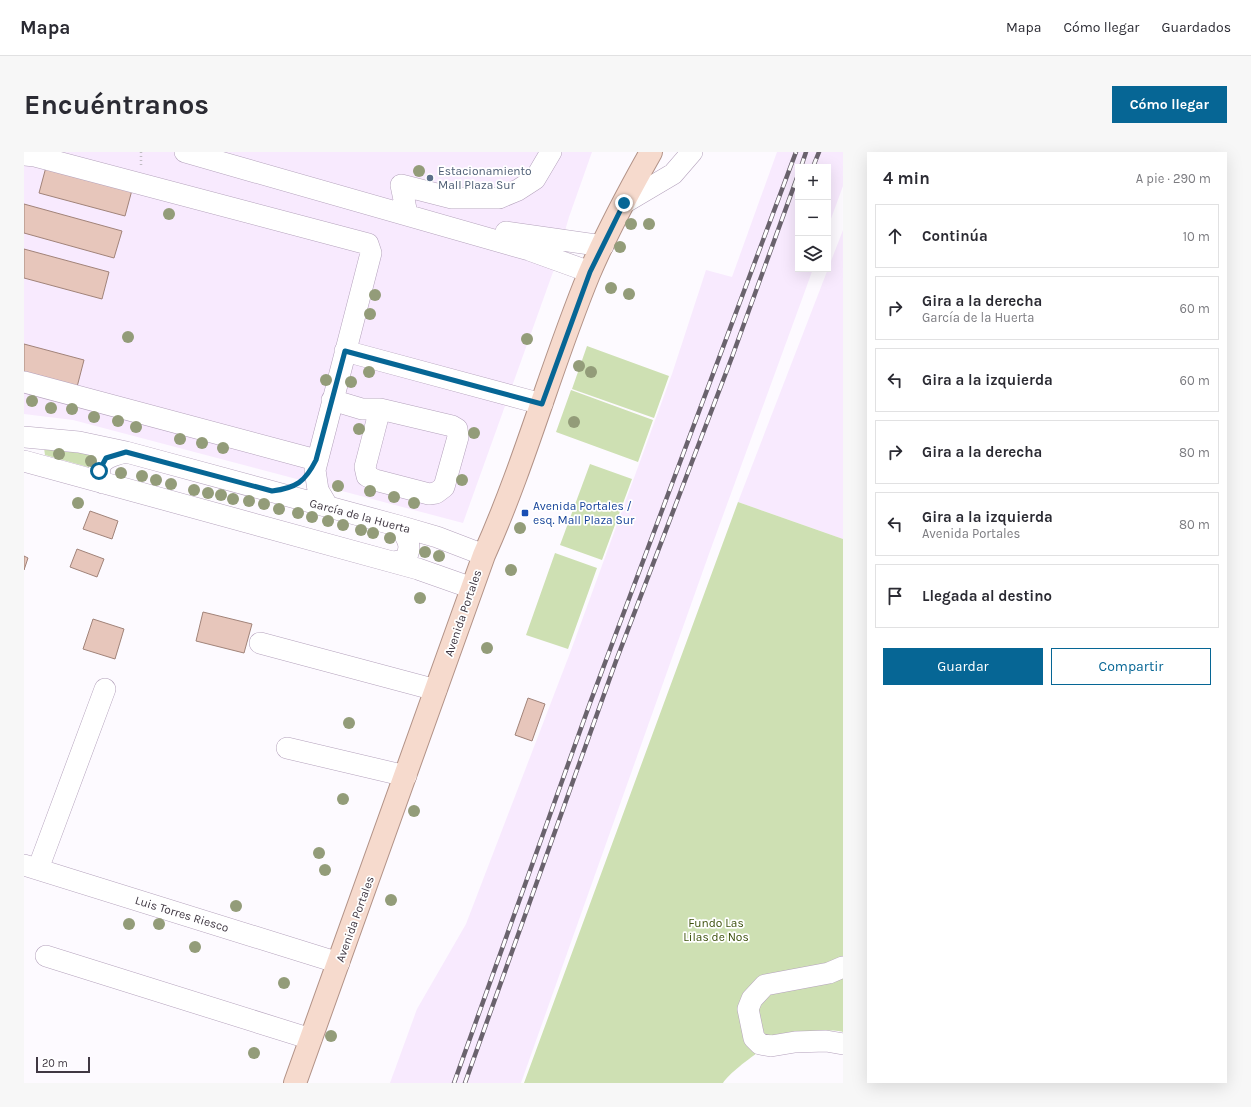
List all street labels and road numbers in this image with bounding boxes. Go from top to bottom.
street label: García de la Huerta [308,496,412,536]
street label: Avenida Portales [442,568,484,658]
street label: Avenida Portales [333,874,377,964]
street label: Luis Torres Riesco [133,893,231,935]

